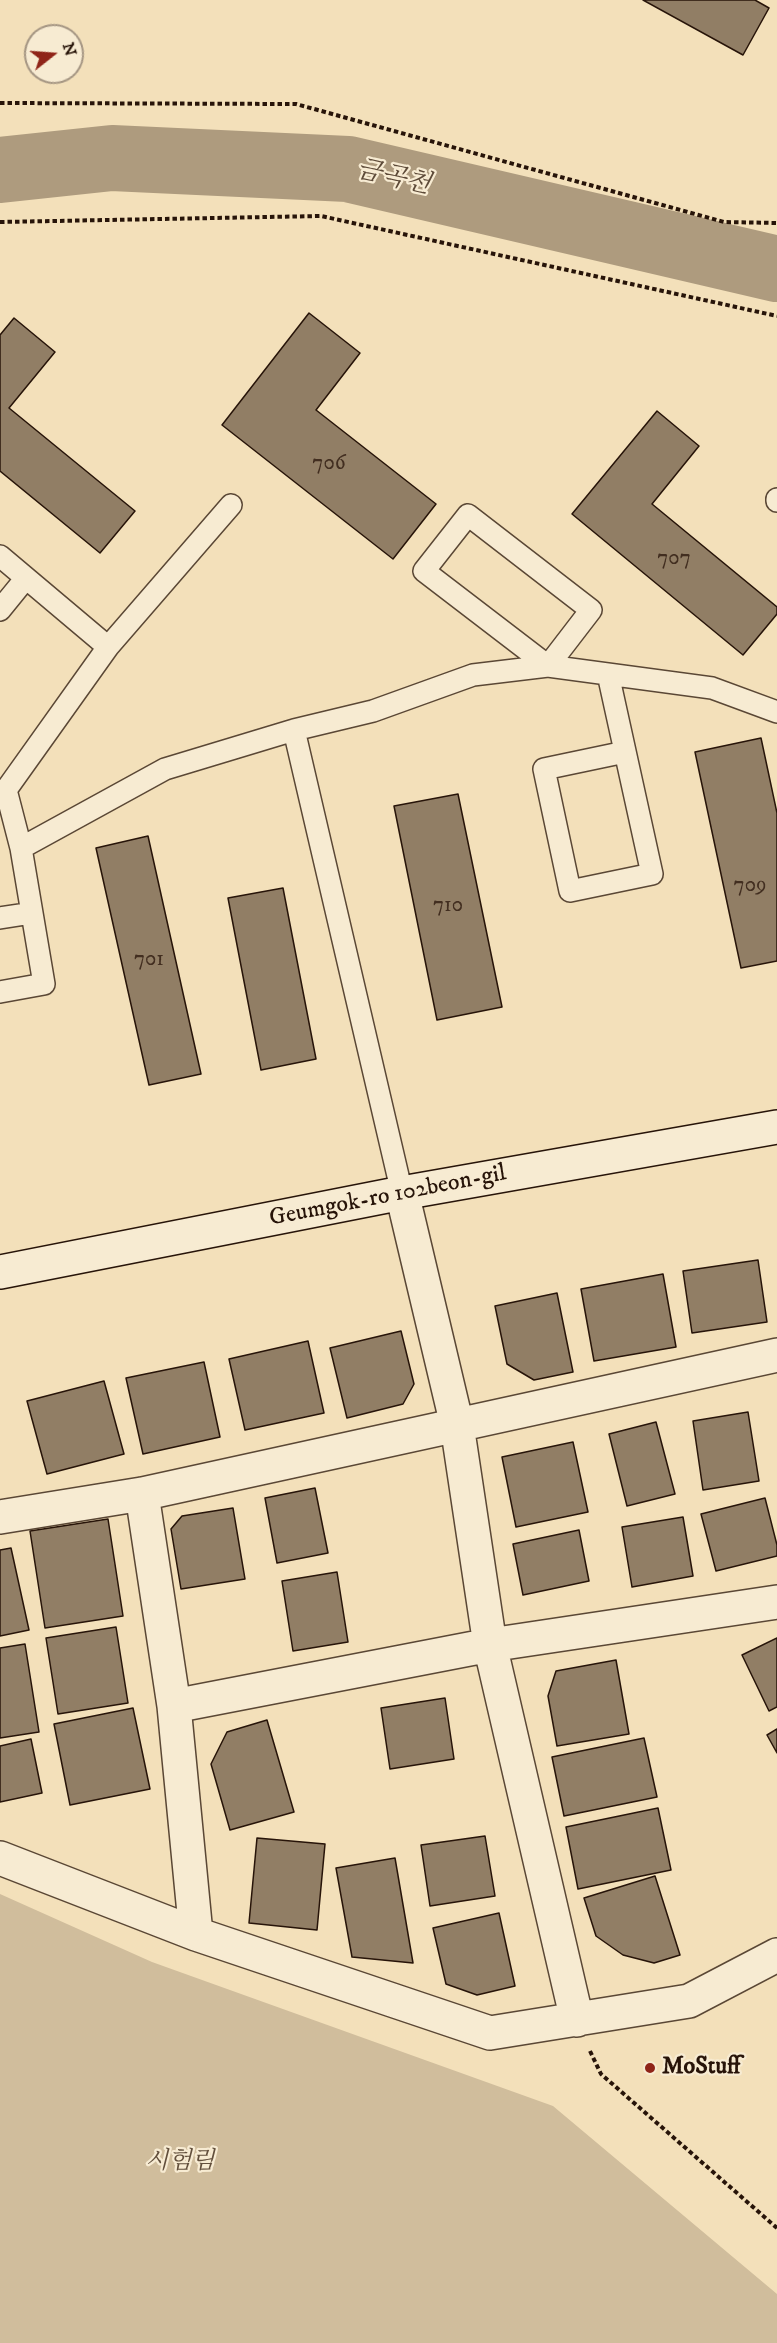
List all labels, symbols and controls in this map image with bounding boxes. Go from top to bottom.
north arrow [24,24,84,84]
text: N [58,40,81,59]
water label: 금곡천 [353,155,433,203]
house number: 706 [312,452,346,478]
house number: 707 [657,547,691,573]
house number: 709 [734,874,766,900]
house number: 710 [433,894,463,920]
house number: 701 [134,948,164,974]
street label: Geumgok-ro 102beon-gil [267,1160,509,1234]
place label: MoStuff [662,2054,740,2082]
marker: MoStuff [643,2061,657,2075]
park label: 시험림 [145,2149,215,2177]

